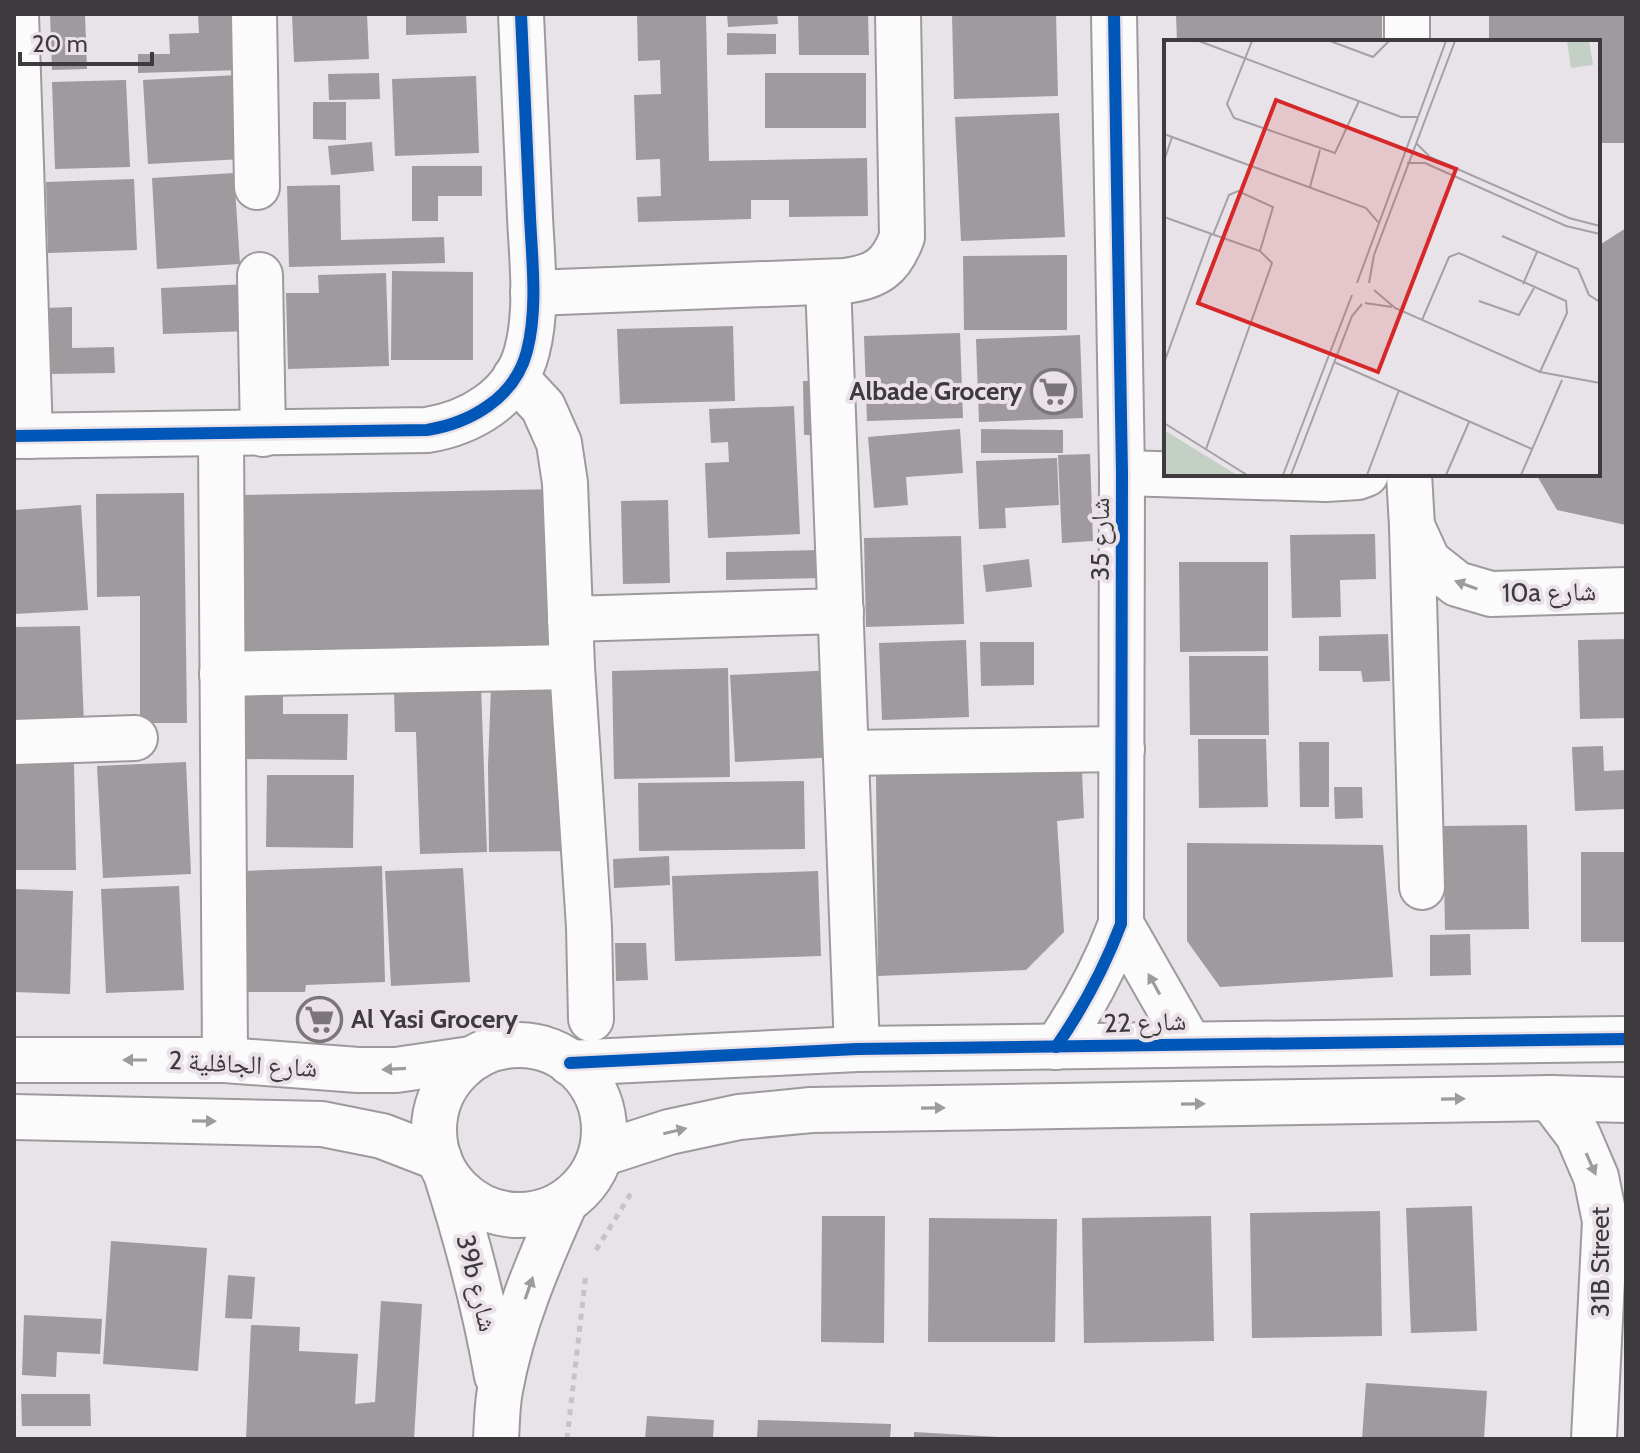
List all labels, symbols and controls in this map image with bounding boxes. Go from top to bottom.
scale bar [20,16,152,66]
text: 20 m [32,29,88,58]
inset map [1164,40,1600,476]
supermarket icon: Albade Grocery [1029,367,1077,415]
place label: Albade Grocery [849,375,1022,407]
street label: شارع 35 [1084,497,1116,581]
street label: 10a شارع [1502,575,1596,609]
one-way arrow [1453,579,1477,591]
one-way arrow [1147,973,1161,995]
supermarket icon: Al Yasi Grocery [296,995,344,1043]
place label: Al Yasi Grocery [351,1003,518,1035]
street label: شارع 22 [1103,1005,1187,1039]
street label: شارع الجافلية 2 [168,1044,318,1084]
one-way arrow [122,1054,147,1066]
one-way arrow [381,1063,406,1076]
one-way arrow [1441,1093,1466,1105]
one-way arrow [1181,1097,1206,1110]
one-way arrow [921,1102,946,1114]
one-way arrow [192,1115,217,1128]
one-way arrow [663,1124,688,1137]
one-way arrow [1584,1152,1597,1176]
street label: 31B Street [1584,1206,1616,1317]
street label: 39b شارع [450,1231,504,1335]
one-way arrow [523,1276,536,1300]

